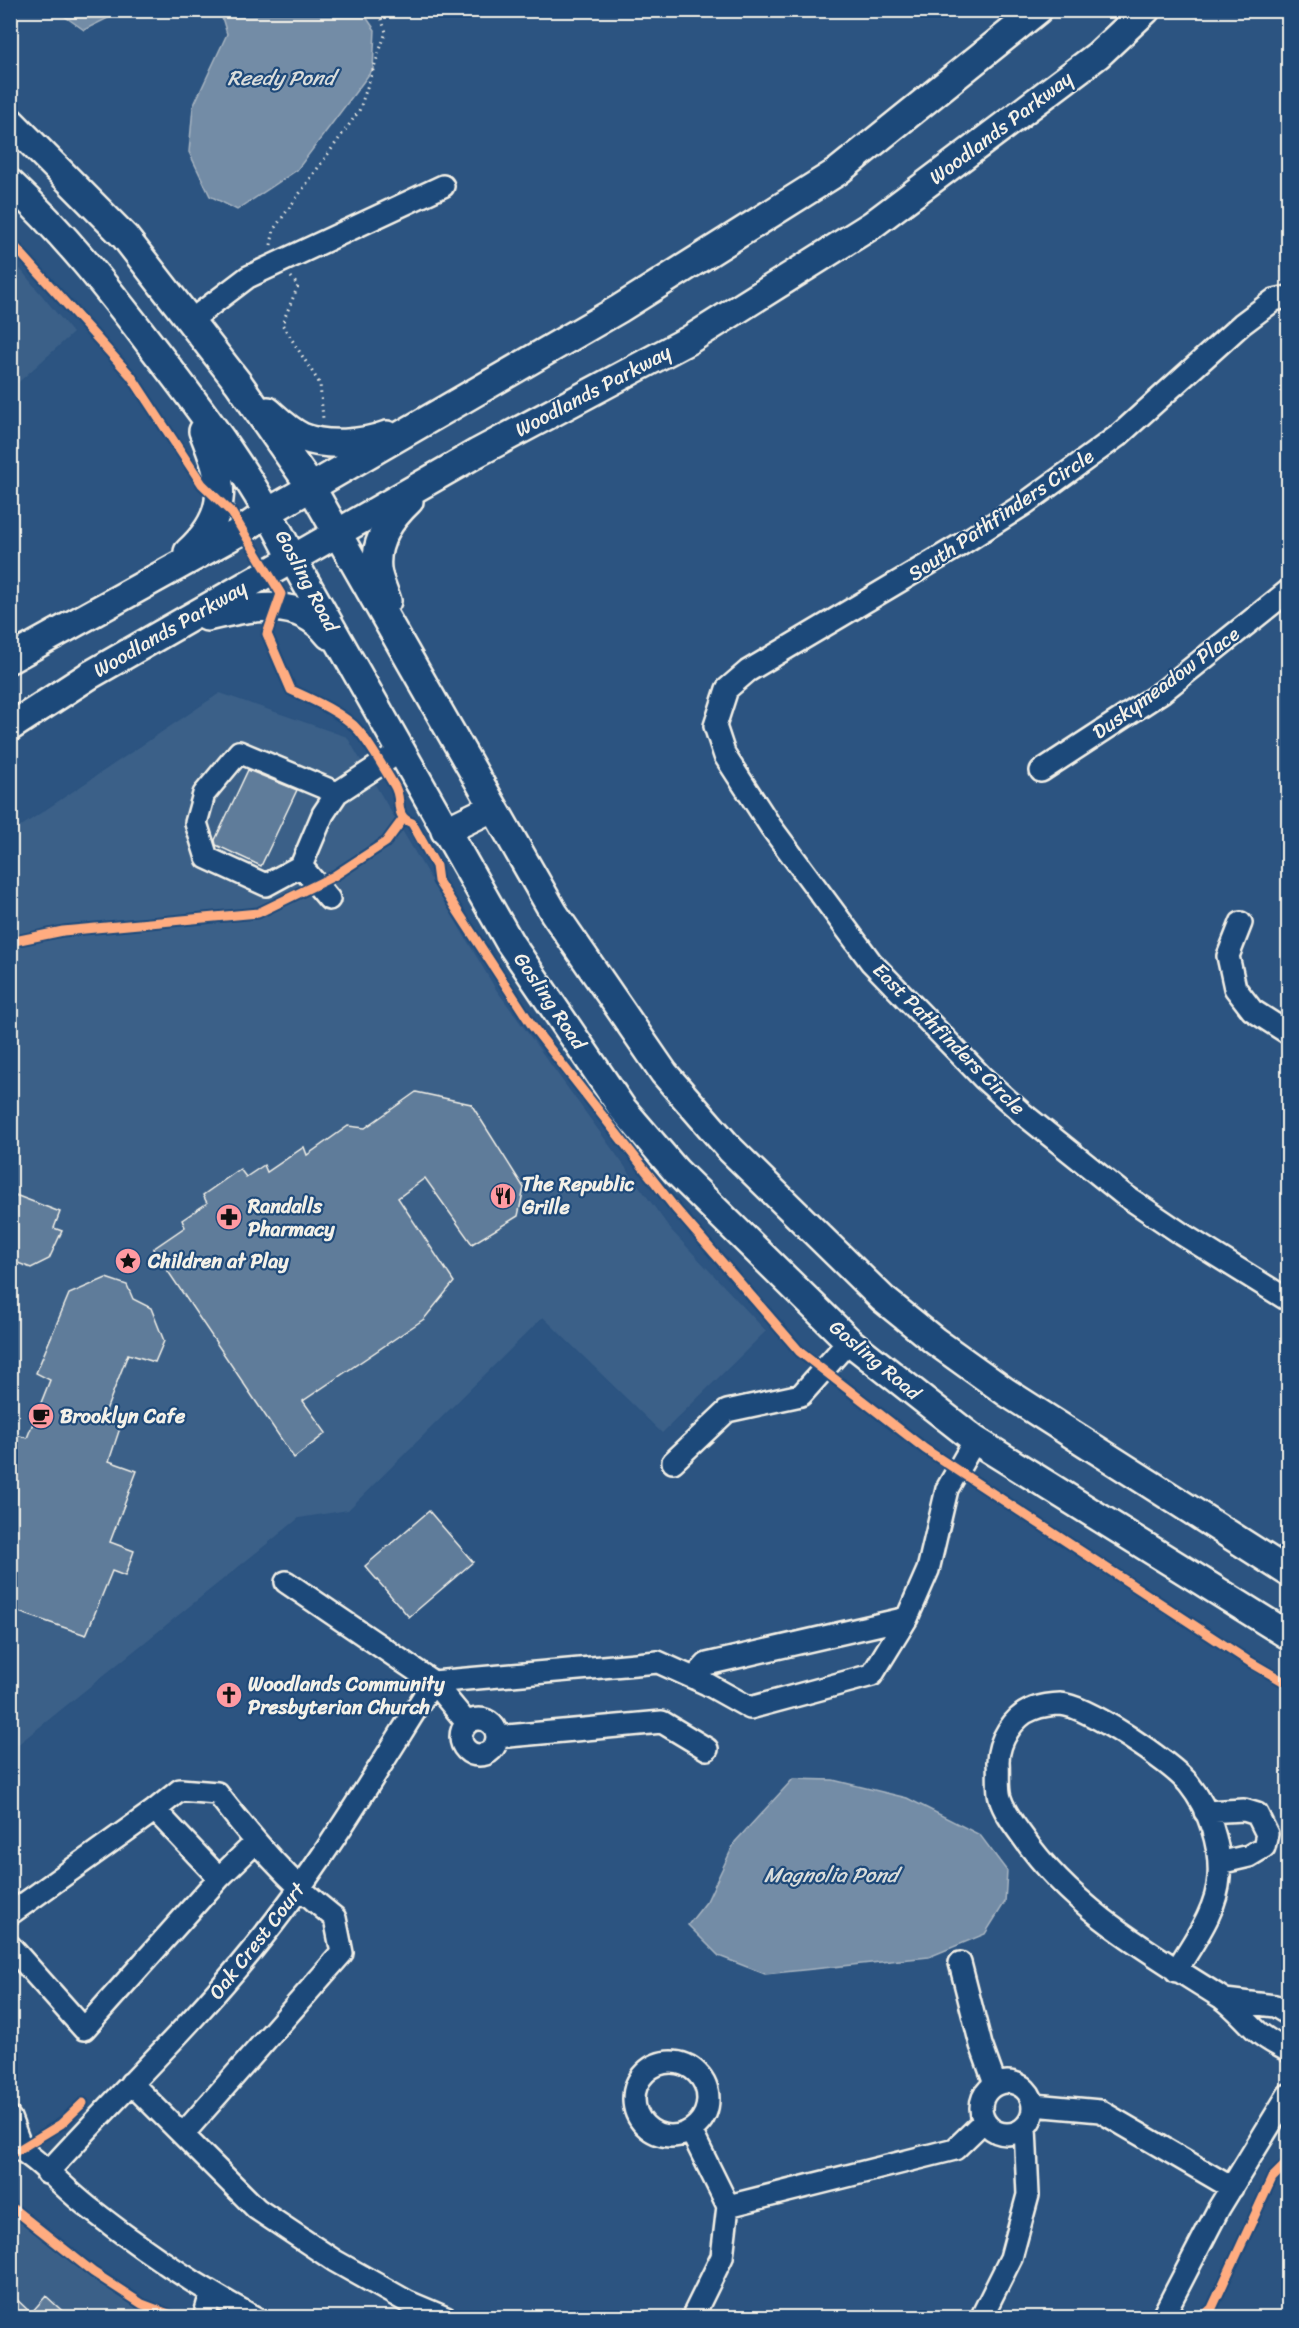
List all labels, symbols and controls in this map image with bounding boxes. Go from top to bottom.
water label: Reedy Pond [228,59,340,97]
street label: Woodlands Parkway [921,62,1081,194]
street label: Woodlands Parkway [508,335,678,447]
street label: South Pathfinders Circle [901,439,1102,591]
street label: Gosling Road [265,523,349,640]
street label: Woodlands Parkway [86,570,254,687]
street label: Duskymeadow Place [1085,617,1248,749]
street label: Gosling Road [504,945,597,1058]
street label: East Pathfinders Circle [864,954,1034,1124]
place label: The Republic Grille [521,1167,635,1225]
restaurant icon: The Republic Grille [488,1181,518,1211]
place label: Randalls Pharmacy [247,1189,335,1247]
pharmacy icon: Randalls Pharmacy [214,1202,244,1232]
place label: Children at Play [147,1244,289,1279]
place icon: Children at Play [113,1246,143,1276]
street label: Gosling Road [821,1311,930,1410]
place label: Brooklyn Cafe [60,1399,186,1434]
cafe icon: Brooklyn Cafe [26,1401,56,1431]
place label: Woodlands Community Presbyterian Church [248,1667,445,1725]
church icon: Woodlands Community Presbyterian Church [214,1680,244,1710]
water label: Magnolia Pond [764,1856,903,1894]
street label: Oak Crest Court [200,1874,315,2007]

